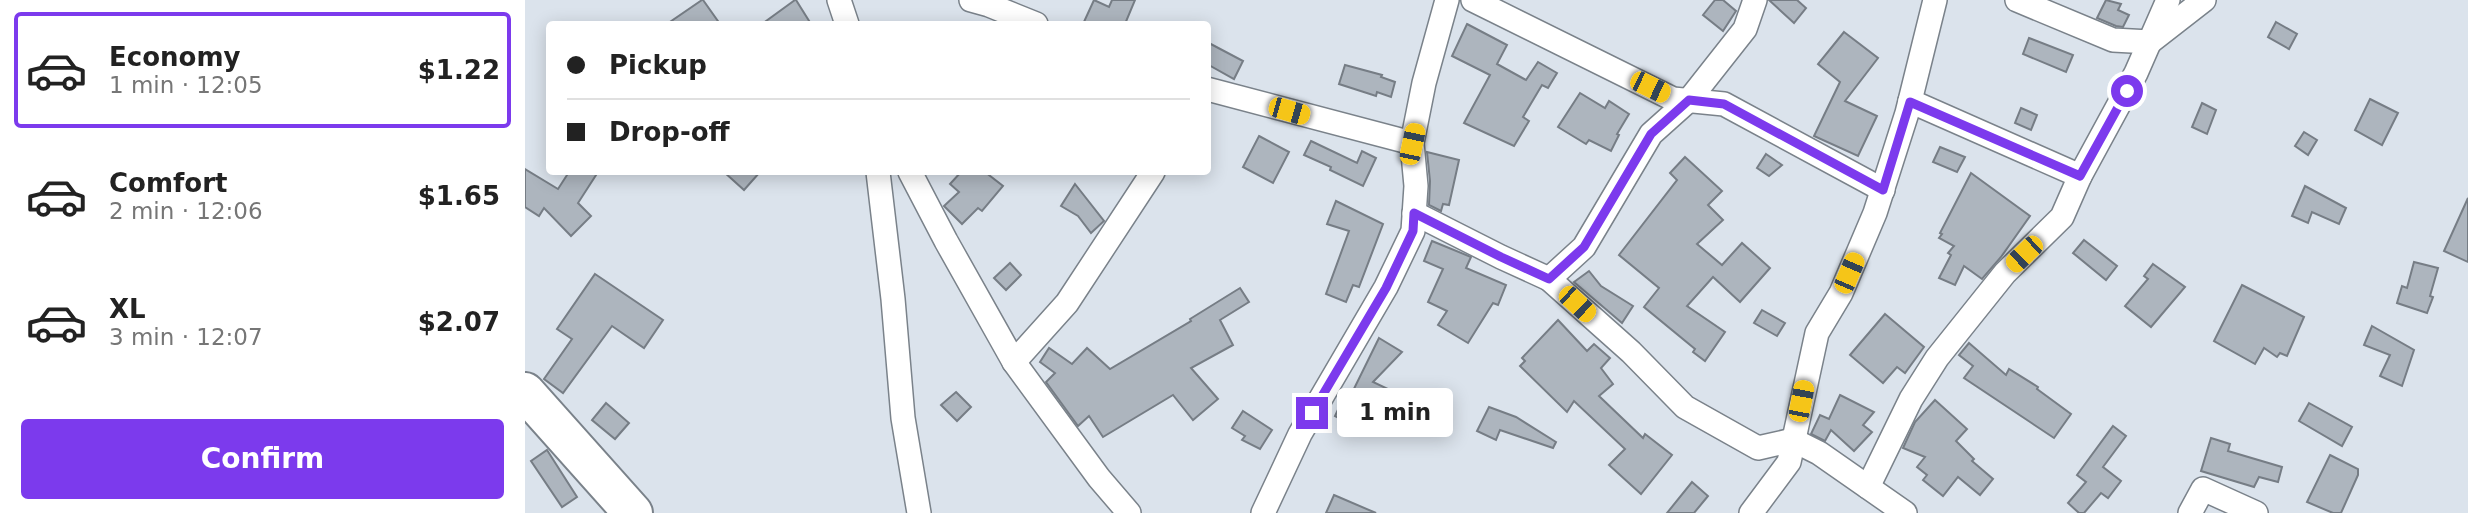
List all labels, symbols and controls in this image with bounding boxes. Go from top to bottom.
icon: car [25,39,88,102]
text: Economy [109,42,240,72]
text: Pickup [609,50,707,80]
text: $1.22 [418,55,500,85]
car [1627,68,1674,106]
text: 1 min · 12:05 [109,72,263,98]
route start [2111,75,2143,107]
car [1266,95,1313,127]
text: Drop-off [609,117,730,147]
car [1398,121,1427,167]
icon: car [25,165,88,228]
text: Comfort [109,168,227,198]
text: $1.65 [418,181,500,211]
text: 2 min · 12:06 [109,198,263,224]
car [2002,232,2047,276]
car [1832,250,1867,296]
car [1555,282,1600,326]
icon: car [25,291,88,354]
text: XL [109,294,146,324]
text: $2.07 [418,307,500,337]
text: 3 min · 12:07 [109,324,263,350]
car [1787,378,1816,424]
callout: 1 min [1337,388,1452,438]
route end [1296,397,1328,429]
text: 1 min [1359,399,1431,425]
button: Confirm [21,419,504,499]

